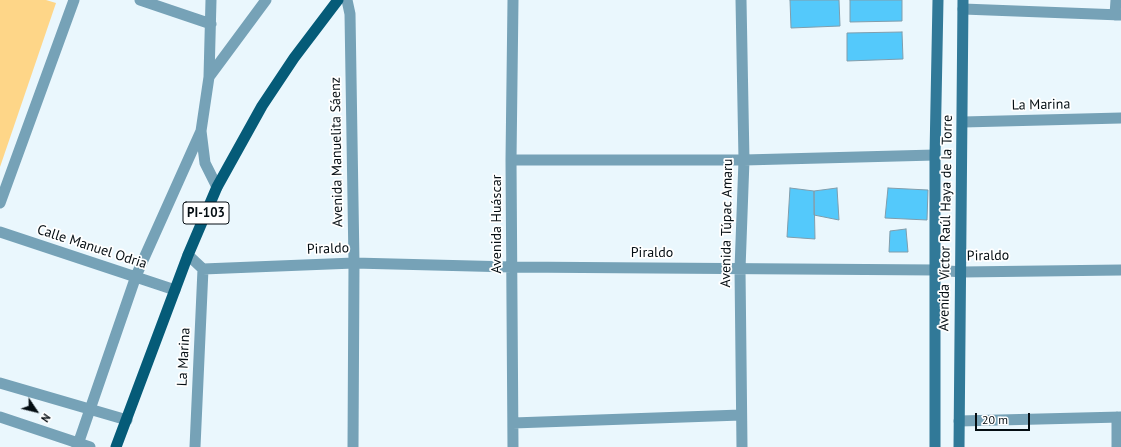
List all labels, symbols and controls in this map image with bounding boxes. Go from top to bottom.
street label: Avenida Manuelita Sáenz [327,77,347,227]
street label: La Marina [1011,96,1071,114]
street label: Avenida Víctor Raúl Haya de la Torre [936,115,956,331]
street label: Avenida Túpac Amaru [717,159,737,287]
street label: Avenida Huáscar [489,175,505,273]
road number: PI-103 [183,202,229,224]
street label: Calle Manuel Odria [35,221,149,273]
street label: Piraldo [307,240,349,258]
street label: Piraldo [631,245,673,261]
street label: Piraldo [967,247,1009,265]
street label: La Marina [174,327,194,387]
north arrow [16,391,56,431]
scale bar [977,405,1032,431]
text: N [38,411,54,425]
text: 20 m [982,412,1008,427]

